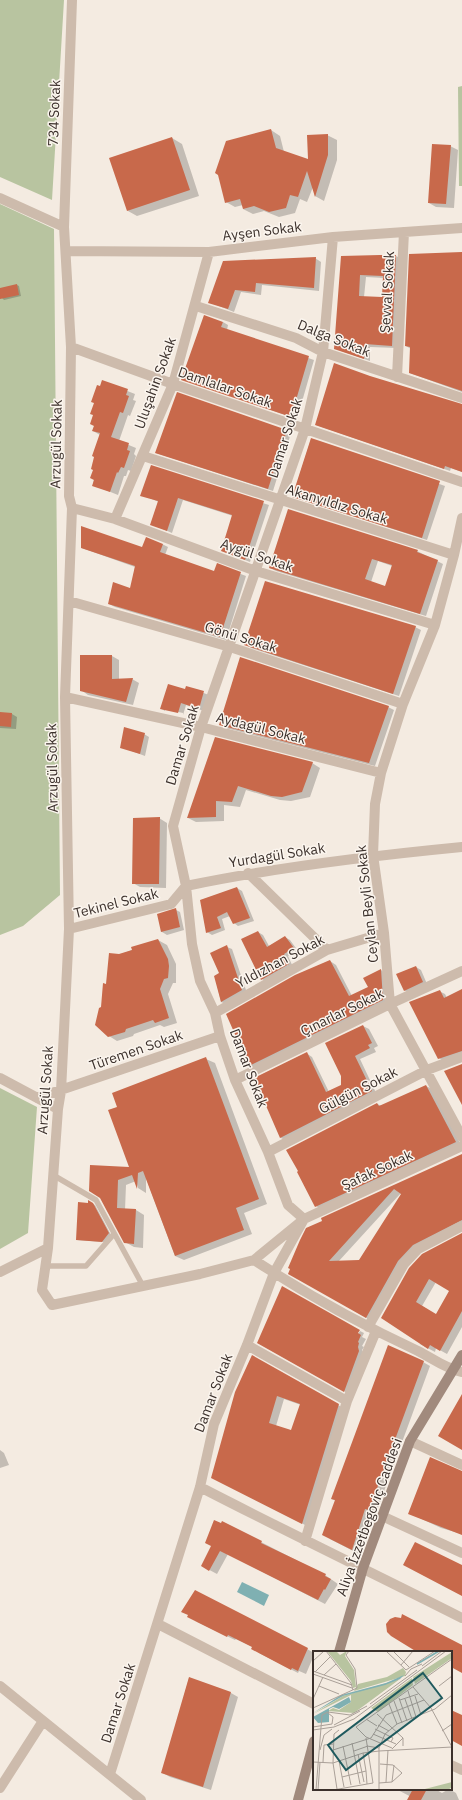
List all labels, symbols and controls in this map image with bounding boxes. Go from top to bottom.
street label: 734 Sokak [44,79,64,147]
street label: Ayşen Sokak [221,217,303,245]
street label: Şevval Sokak [376,250,398,333]
street label: Dalga Sokak [295,315,374,361]
street label: Uluşahin Sokak [130,334,180,431]
street label: Damlalar Sokak [176,362,275,412]
street label: Damar Sokak [264,395,307,480]
street label: Arzugül Sokak [46,399,66,489]
street label: Akanyıldız Sokak [284,480,391,528]
street label: Aygül Sokak [218,534,296,576]
street label: Gönü Sokak [203,617,280,657]
street label: Damar Sokak [161,702,203,787]
street label: Aydagül Sokak [214,708,308,748]
street label: Arzugül Sokak [42,723,62,813]
street label: Yurdagül Sokak [228,838,327,871]
street label: Ceylan Beyli Sokak [352,844,382,964]
street label: Tekinel Sokak [72,884,161,922]
street label: Yıldızhan Sokak [233,930,328,992]
street label: Çınarlar Sokak [297,984,387,1040]
street label: Türemen Sokak [87,1025,186,1074]
street label: Damar Sokak [226,1026,273,1111]
street label: Arzugül Sokak [33,1044,57,1135]
street label: Gülgün Sokak [316,1062,401,1118]
street label: Şafak Sokak [339,1145,416,1194]
street label: Damar Sokak [190,1350,237,1435]
street label: Aliya İzzetbegoviç Caddesi [332,1436,406,1598]
inset map [313,1651,452,1790]
street label: Damar Sokak [97,1660,140,1745]

